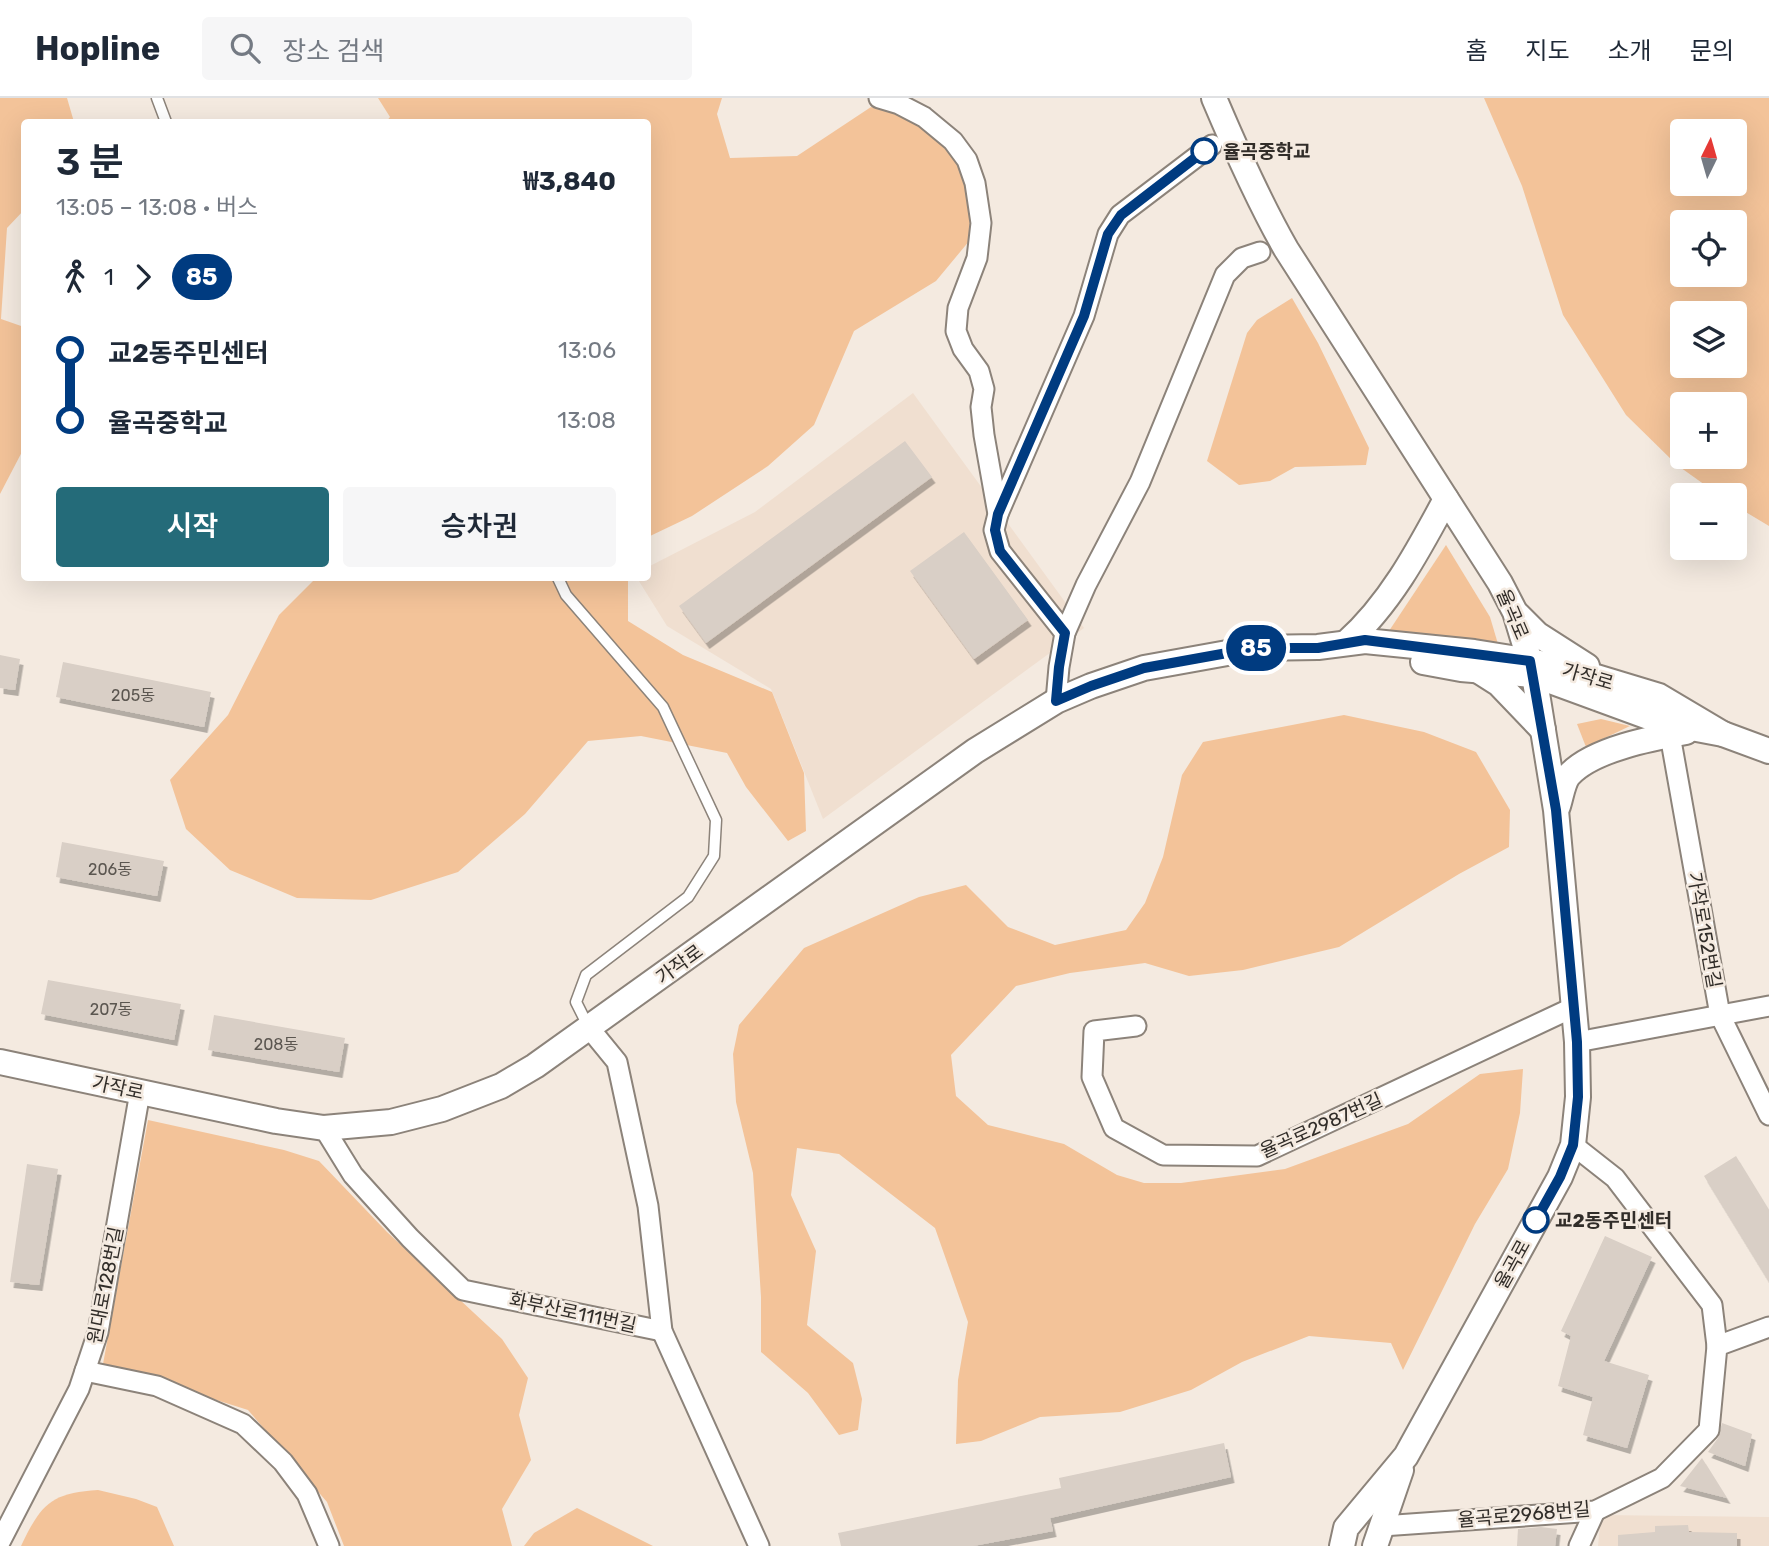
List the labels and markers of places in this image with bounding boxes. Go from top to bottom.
marker: 율곡중학교 [1191,138,1217,164]
place label: 율곡중학교 [1223,140,1310,163]
marker: 교2동주민센터 [1523,1207,1549,1233]
place label: 교2동주민센터 [1555,1209,1672,1232]

